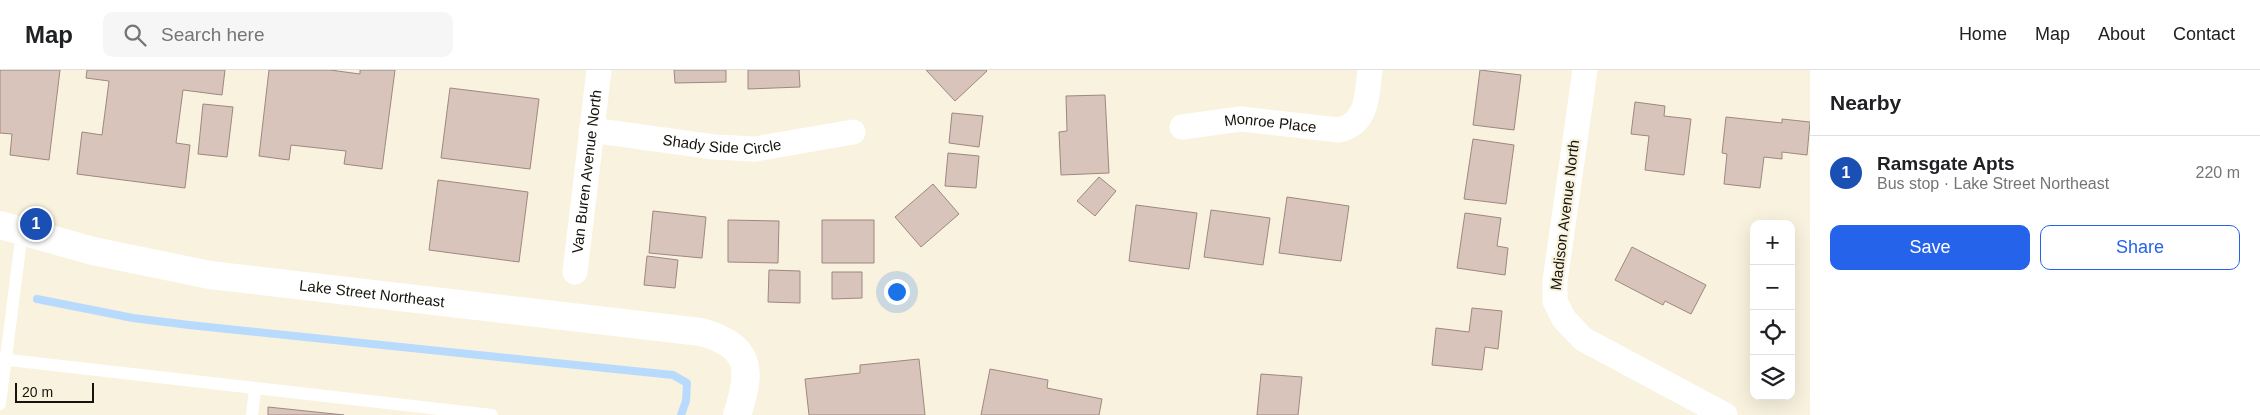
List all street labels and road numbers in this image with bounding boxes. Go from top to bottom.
street label: Van Buren Avenue North [568,89,605,254]
street label: Monroe Place [1223,110,1317,135]
street label: Shady Side Circle [662,131,782,157]
street label: Madison Avenue North [1547,139,1582,291]
street label: Lake Street Northeast [298,276,446,310]

